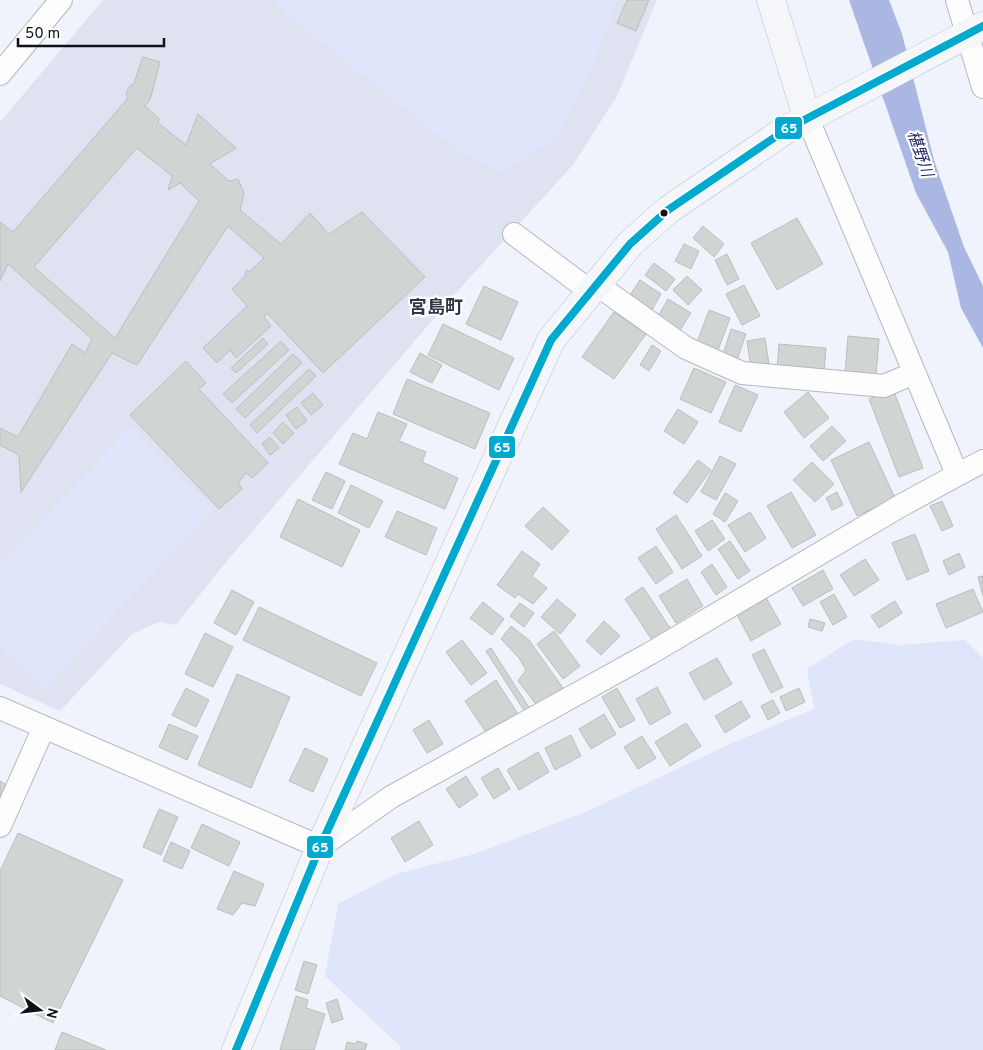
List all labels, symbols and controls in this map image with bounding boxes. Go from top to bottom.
scale bar [18,15,164,47]
text: 50 m [25,25,60,44]
line badge: 65 [774,116,803,140]
text: 65 [780,121,798,138]
water label: 椹野川 [902,128,937,182]
unlabelled marker [659,208,669,218]
district label: 宮島町 [409,297,463,320]
line badge: 65 [488,435,516,459]
text: 65 [493,440,511,457]
line badge: 65 [306,835,334,859]
text: 65 [311,840,329,857]
north arrow [15,985,65,1035]
text: N [42,1006,61,1020]

